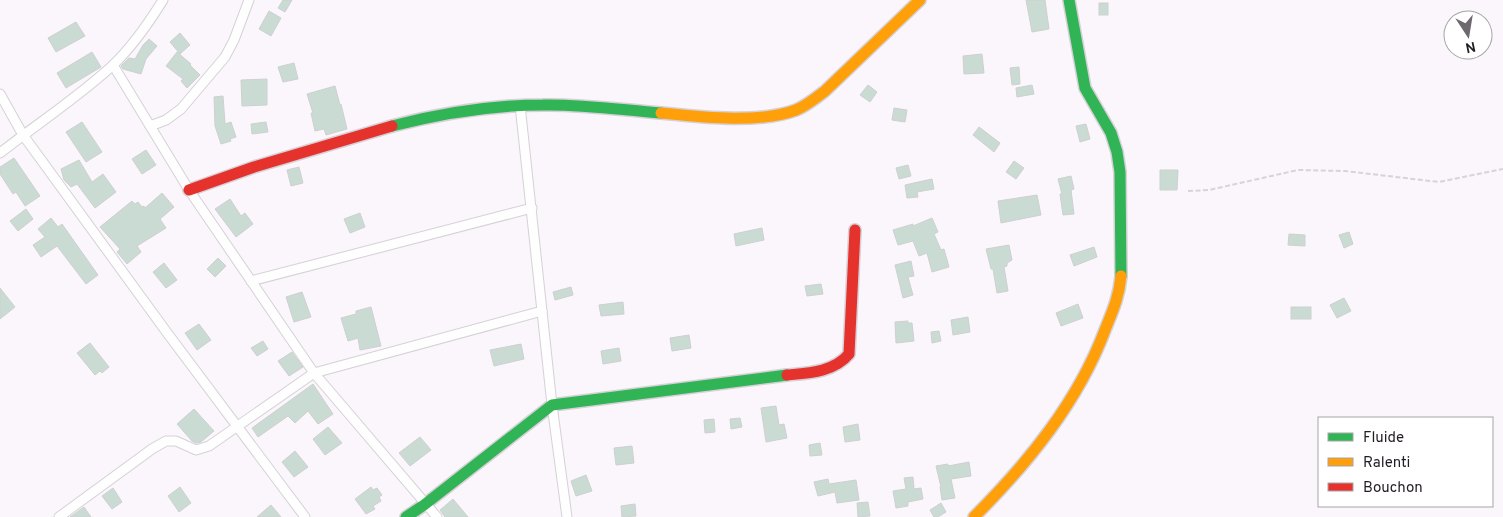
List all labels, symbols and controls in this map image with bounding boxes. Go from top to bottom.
north arrow [1443,10,1493,60]
text: N [1464,37,1477,56]
legend [1318,417,1493,507]
text: Fluide [1363,429,1404,448]
text: Ralenti [1363,454,1410,473]
text: Bouchon [1363,479,1423,498]

